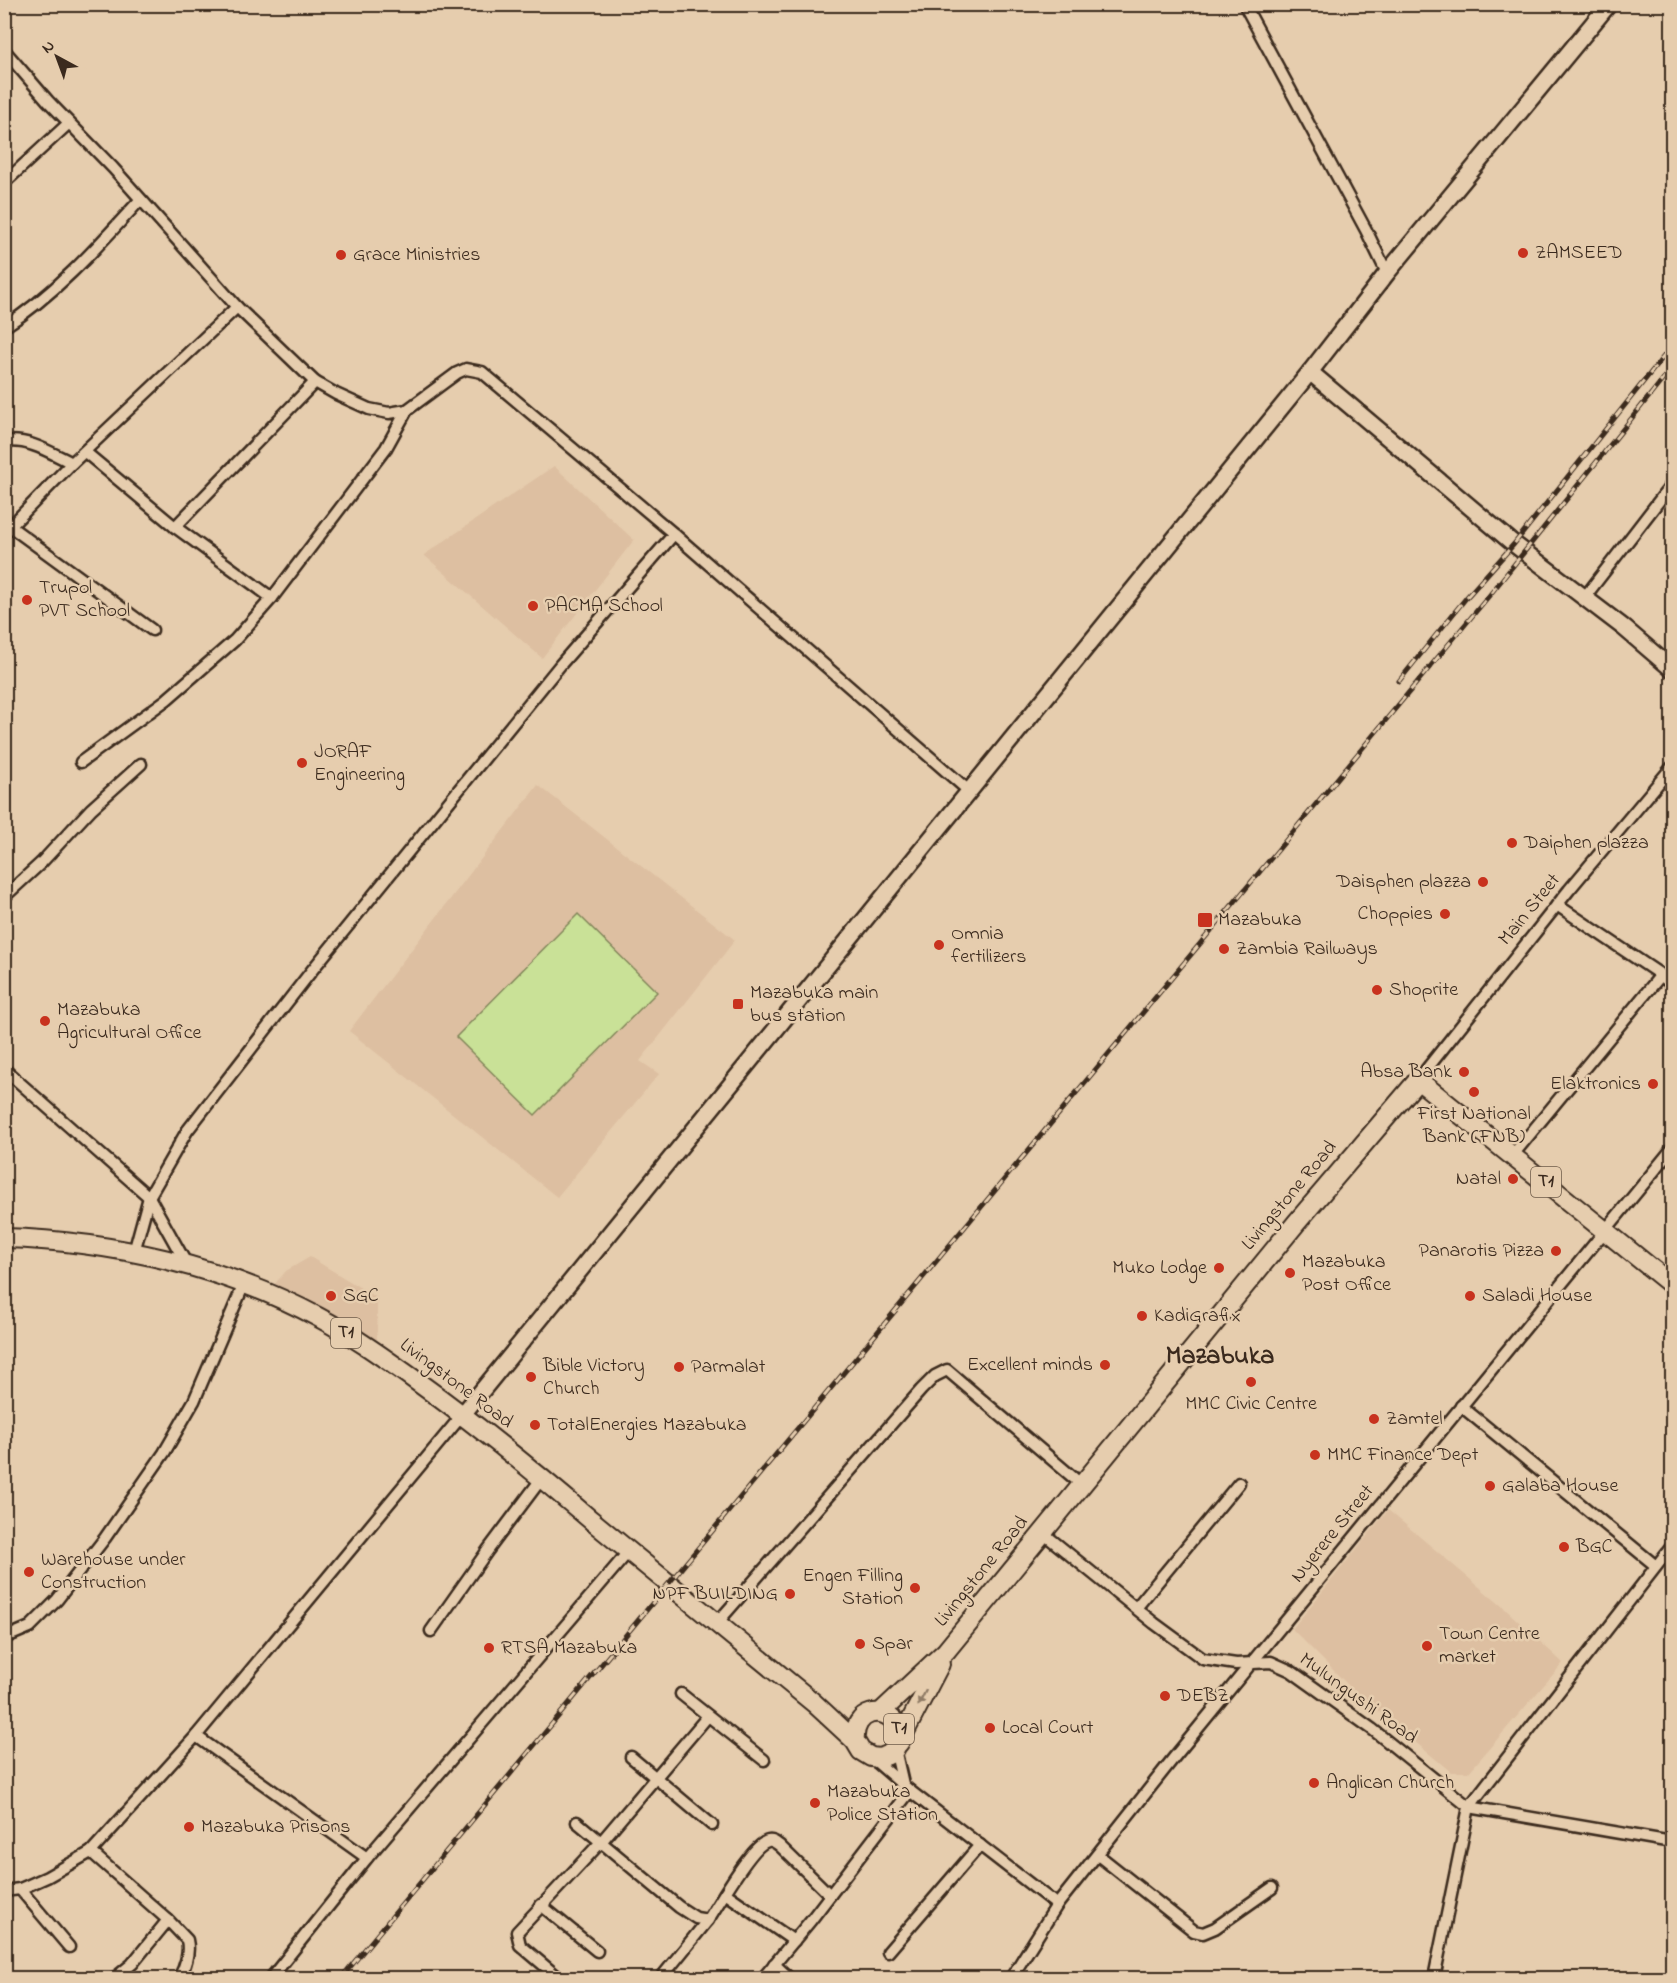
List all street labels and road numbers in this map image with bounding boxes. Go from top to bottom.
street label: Main Steet [1492,867,1568,952]
street label: Livingstone Road [1235,1135,1346,1258]
road number: T1 [1531,1167,1561,1197]
road number: T1 [331,1318,361,1348]
street label: Livingstone Road [392,1332,519,1437]
street label: Nyerere Street [1284,1478,1382,1589]
street label: Livingstone Road [928,1510,1037,1635]
street label: Mulungushi Road [1292,1646,1423,1753]
road number: T1 [884,1714,914,1744]

